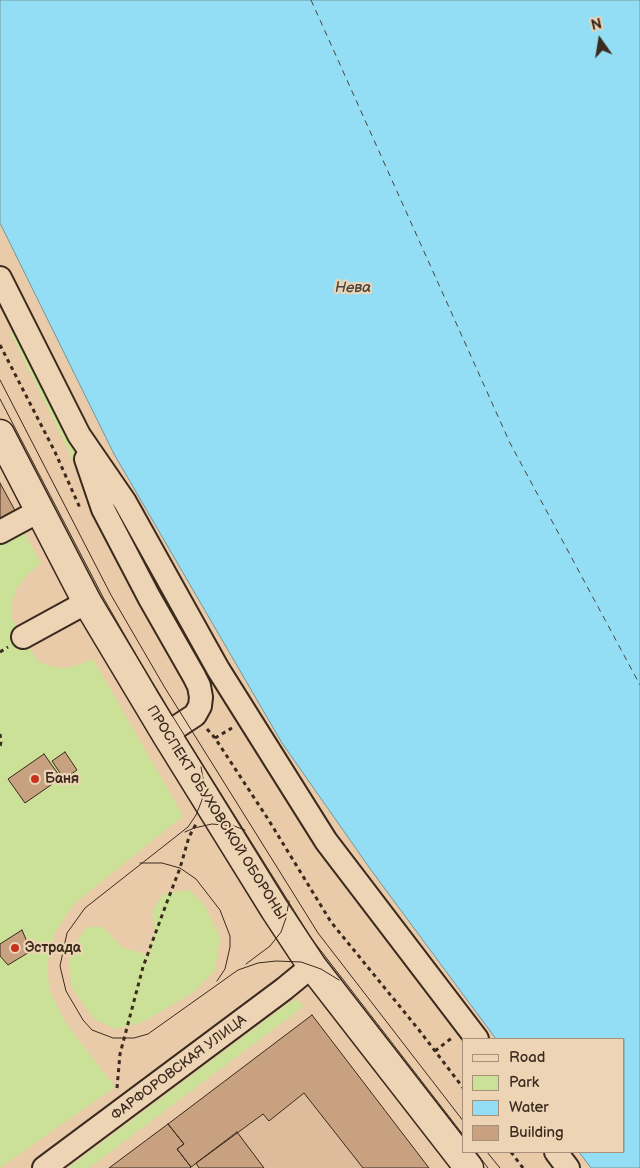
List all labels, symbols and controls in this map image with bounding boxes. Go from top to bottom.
north arrow [575,15,625,65]
text: N [589,15,604,34]
water label: Нева [335,279,371,297]
street label: ПРОСПЕКТ ОБУХОВСКОЙ ОБОРОНЫ [143,703,289,923]
place label: Баня [45,771,79,787]
marker: Баня [29,773,41,785]
place label: Эстрада [25,940,81,956]
marker: Эстрада [9,942,21,954]
street label: ФАРФОРОВСКАЯ УЛИЦА [108,1012,250,1124]
legend [462,1038,625,1153]
text: Road [509,1048,545,1067]
text: Park [509,1073,539,1092]
text: Water [509,1098,549,1117]
text: Building [509,1123,564,1142]

